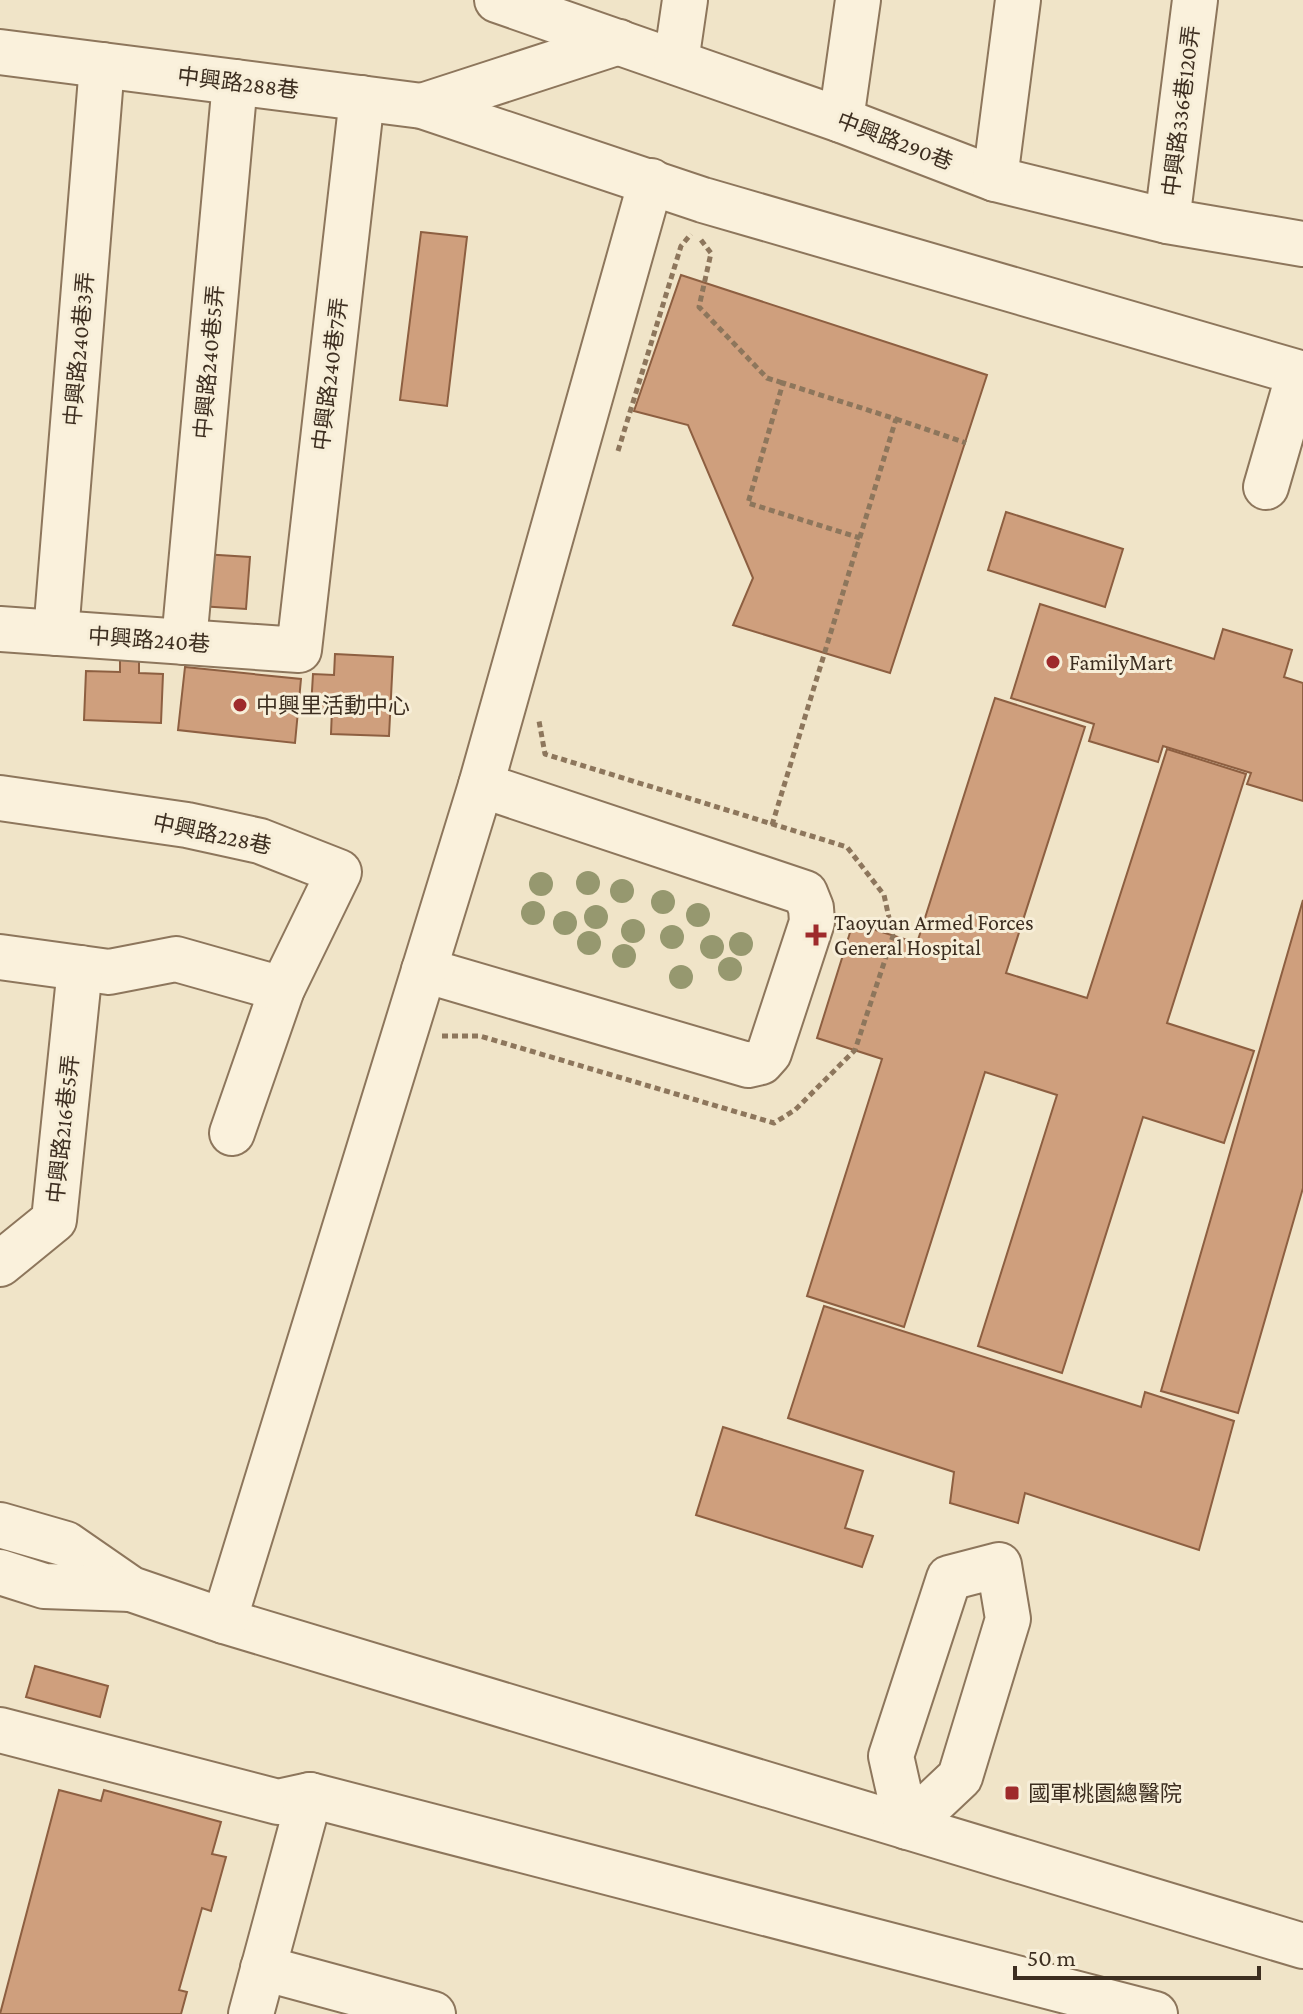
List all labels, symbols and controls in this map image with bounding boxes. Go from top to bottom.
street label: 中興路336巷120弄 [1158,24,1204,198]
street label: 中興路288巷 [176,63,300,103]
street label: 中興路290巷 [834,107,956,175]
street label: 中興路240巷3弄 [60,271,98,427]
street label: 中興路240巷5弄 [190,284,228,440]
street label: 中興路240巷7弄 [308,296,352,452]
street label: 中興路240巷 [87,623,211,657]
place label: FamilyMart [1069,650,1173,675]
marker: FamilyMart [1044,653,1062,671]
place label: 中興里活動中心 [256,693,410,718]
marker: 中興里活動中心 [231,696,249,714]
street label: 中興路228巷 [150,809,274,859]
place label: Taoyuan Armed Forces General Hospital [834,910,1034,960]
marker: Taoyuan Armed Forces General Hospital [805,924,827,946]
street label: 中興路216巷5弄 [43,1053,83,1205]
place label: 國軍桃園總醫院 [1028,1781,1182,1806]
marker: 國軍桃園總醫院 [1003,1784,1021,1802]
scale bar [1015,1930,1259,1980]
text: 50 m [1027,1944,1076,1971]

